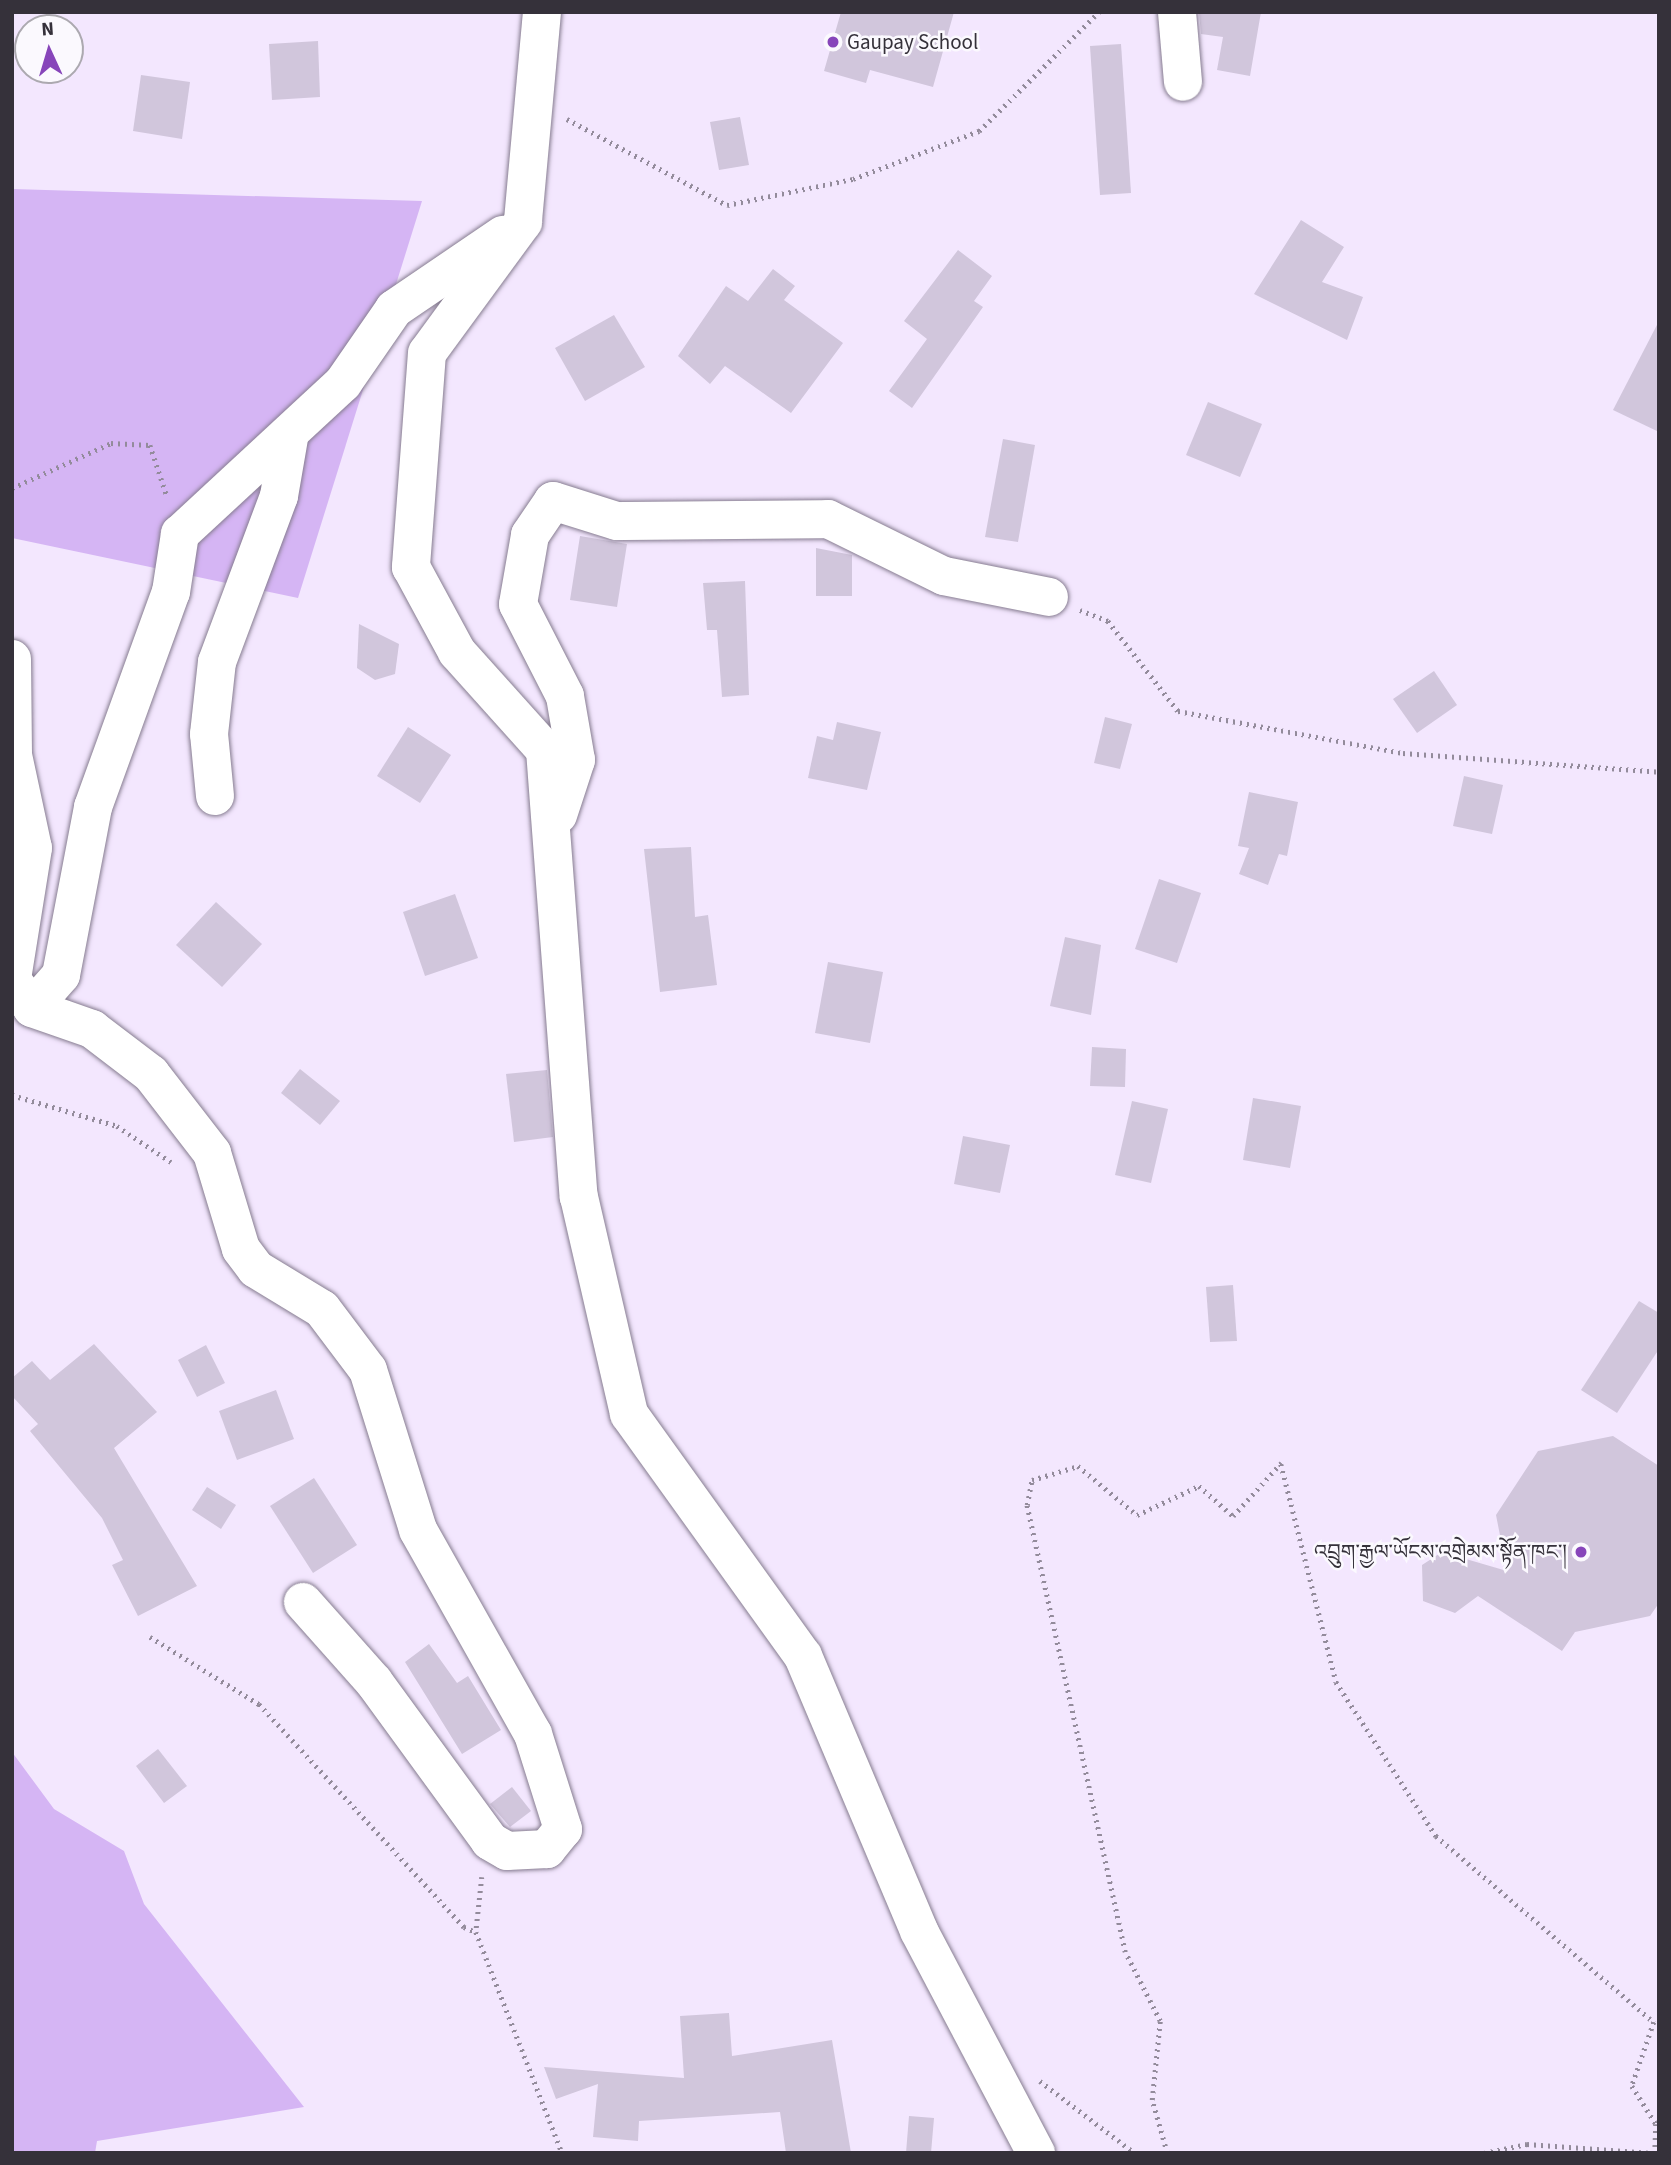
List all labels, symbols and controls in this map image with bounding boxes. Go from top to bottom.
north arrow [14,14,84,84]
text: N [40,16,55,43]
place label: Gaupay School [847,29,978,55]
marker: Gaupay School [825,34,841,50]
place label: འབྲུག་རྒྱལ་ཡོངས་འགྲེམས་སྟོན་ཁང་། [1314,1539,1567,1565]
marker: འབྲུག་རྒྱལ་ཡོངས་འགྲེམས་སྟོན་ཁང་། [1573,1544,1589,1560]

